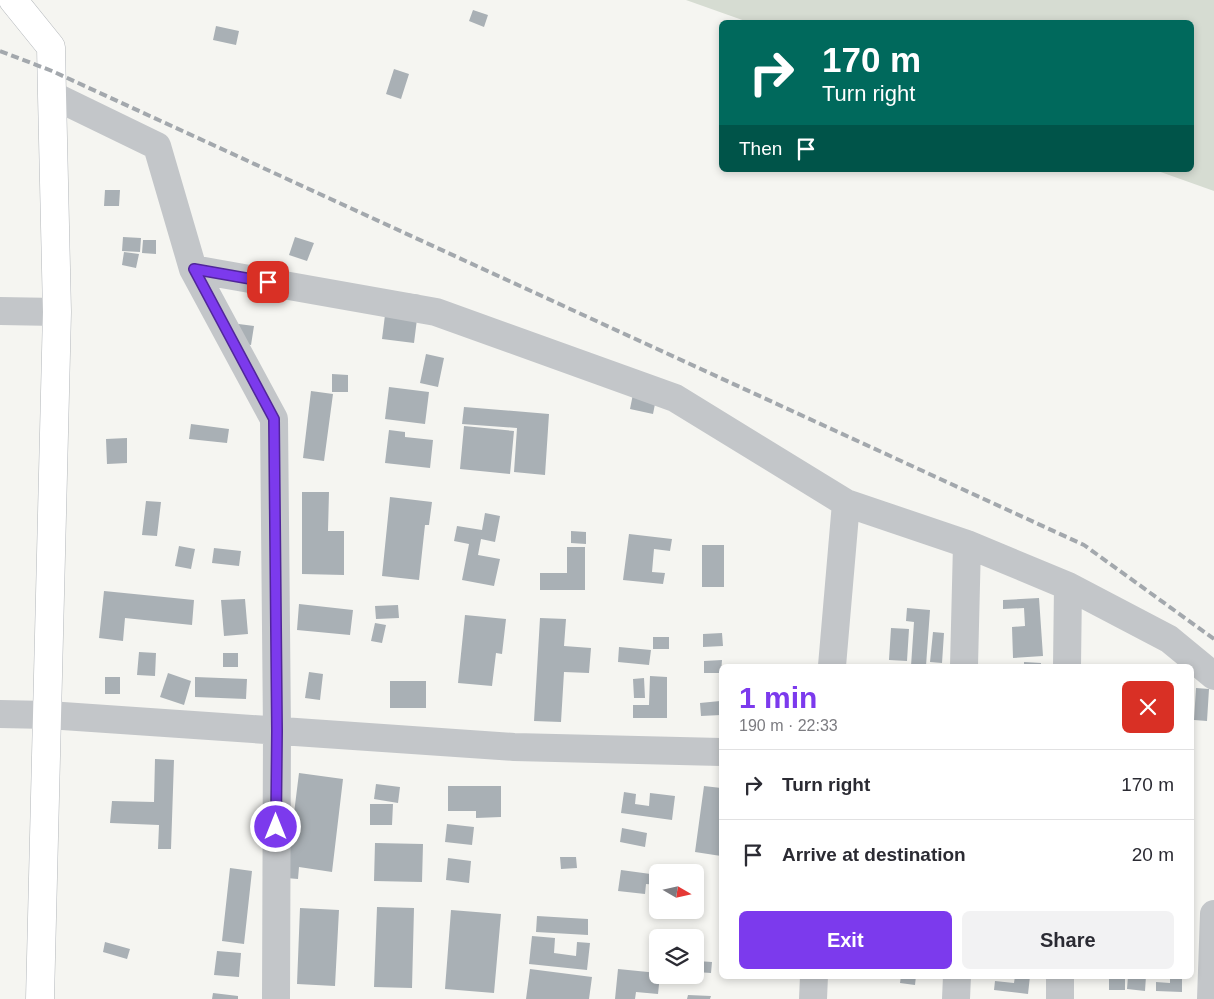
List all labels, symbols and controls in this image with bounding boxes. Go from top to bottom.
icon: right [739,40,804,105]
text: 170 m [822,40,921,79]
text: Turn right [822,81,915,106]
icon: arrive [792,135,820,163]
text: Then [739,138,782,159]
pin [247,261,289,303]
icon: arrive [254,268,282,296]
text: 1 min [739,681,817,714]
button: close [1122,681,1174,733]
text: 190 m · 22:33 [739,717,838,734]
icon: right [739,771,767,799]
text: Turn right [782,774,870,795]
text: 170 m [1121,774,1174,795]
position arrow [249,800,301,852]
icon: arrive [739,841,767,869]
text: Arrive at destination [782,844,966,865]
text: 20 m [1132,844,1174,865]
north arrow [649,864,704,919]
map controls [649,864,704,984]
button: Exit [739,911,952,969]
button: Share [962,911,1174,969]
button: layers [649,929,704,984]

